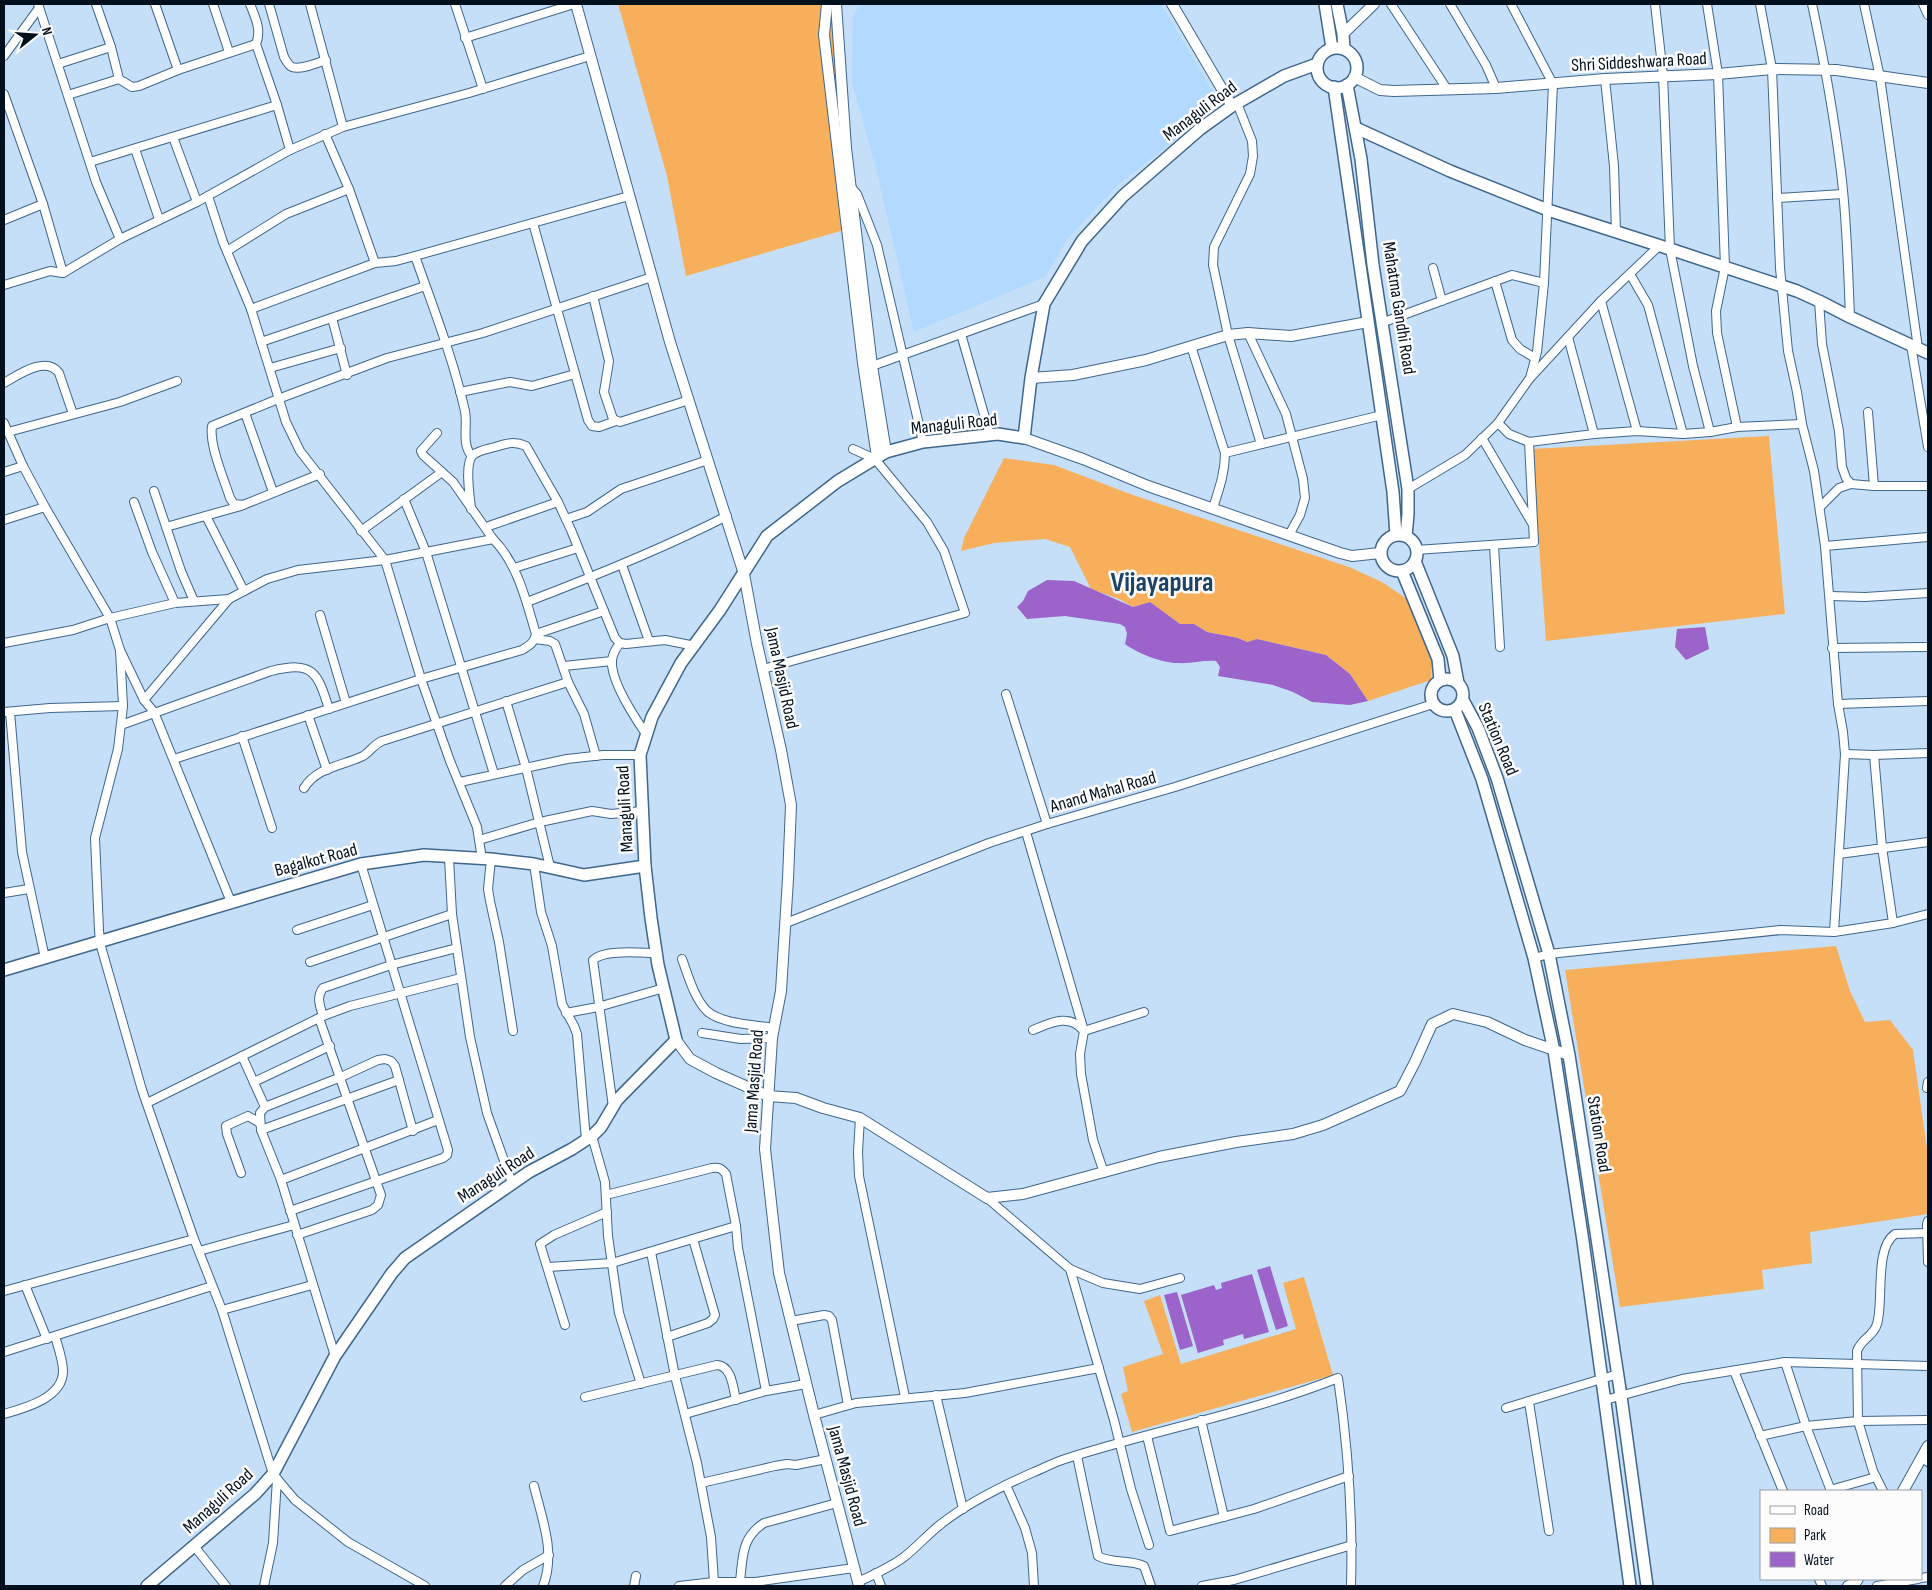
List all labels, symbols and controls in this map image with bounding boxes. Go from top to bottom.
north arrow [10,10,60,60]
text: N [38,25,56,37]
street label: Shri Siddeshwara Road [1571,48,1707,76]
street label: Managuli Road [1159,76,1241,146]
street label: Mahatma Gandhi Road [1378,240,1420,376]
street label: Managuli Road [910,409,998,439]
district label: Vijayapura [1110,566,1214,599]
street label: Jama Masjid Road [761,624,803,731]
street label: Station Road [1473,700,1523,778]
street label: Managuli Road [612,765,638,853]
street label: Anand Mahal Road [1047,767,1158,817]
street label: Bagalkot Road [272,839,360,881]
street label: Jama Masjid Road [740,1029,768,1134]
street label: Station Road [1583,1094,1615,1174]
street label: Managuli Road [454,1143,538,1207]
street label: Jama Masjid Road [823,1423,870,1528]
street label: Managuli Road [179,1464,257,1538]
legend [1760,1490,1922,1580]
text: Road [1804,1501,1829,1520]
text: Park [1804,1526,1826,1545]
text: Water [1804,1551,1835,1570]

